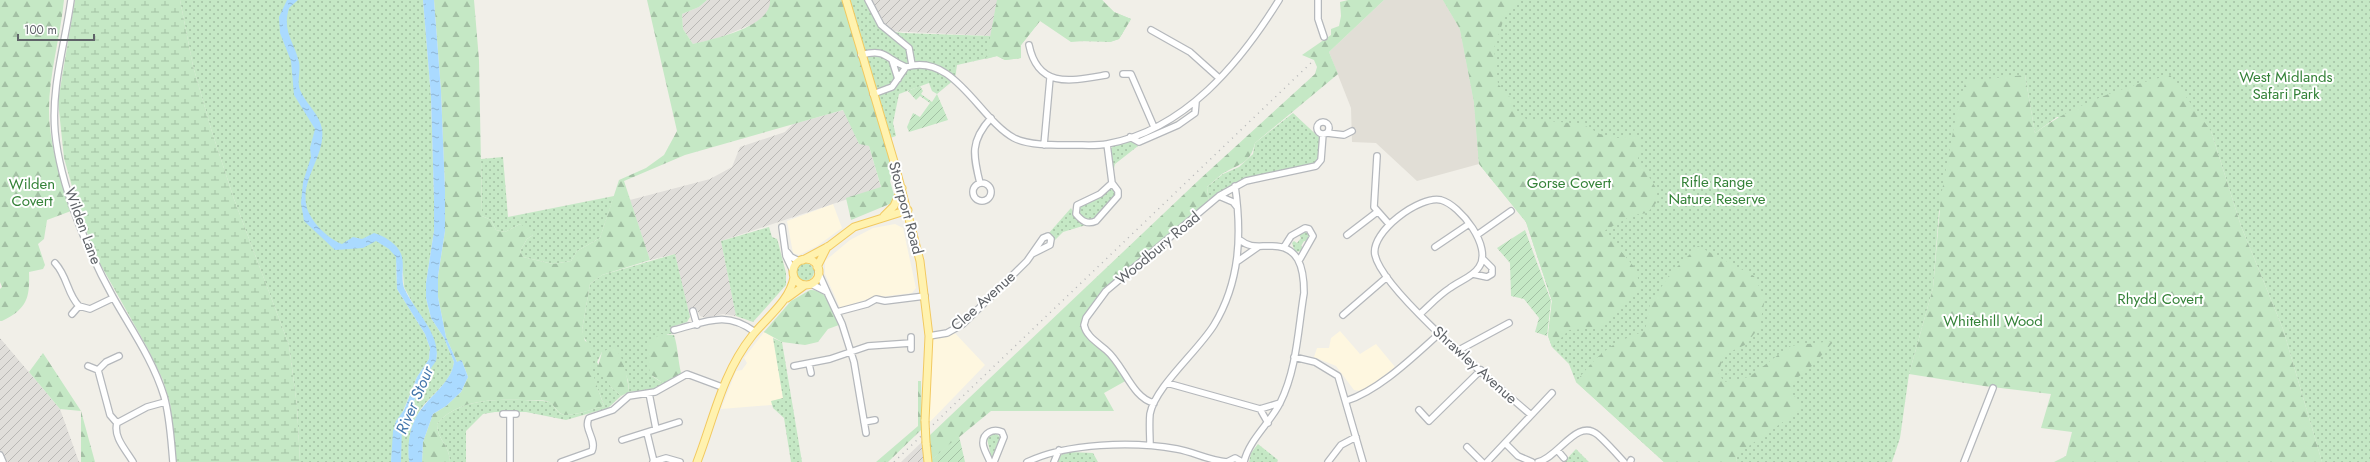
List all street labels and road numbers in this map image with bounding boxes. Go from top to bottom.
street label: Stourport Road [883,159,929,257]
street label: Wilden Lane [59,184,107,268]
street label: Woodbury Road [1111,206,1205,290]
street label: Clee Avenue [946,266,1020,336]
street label: Shrawley Avenue [1428,321,1522,409]

